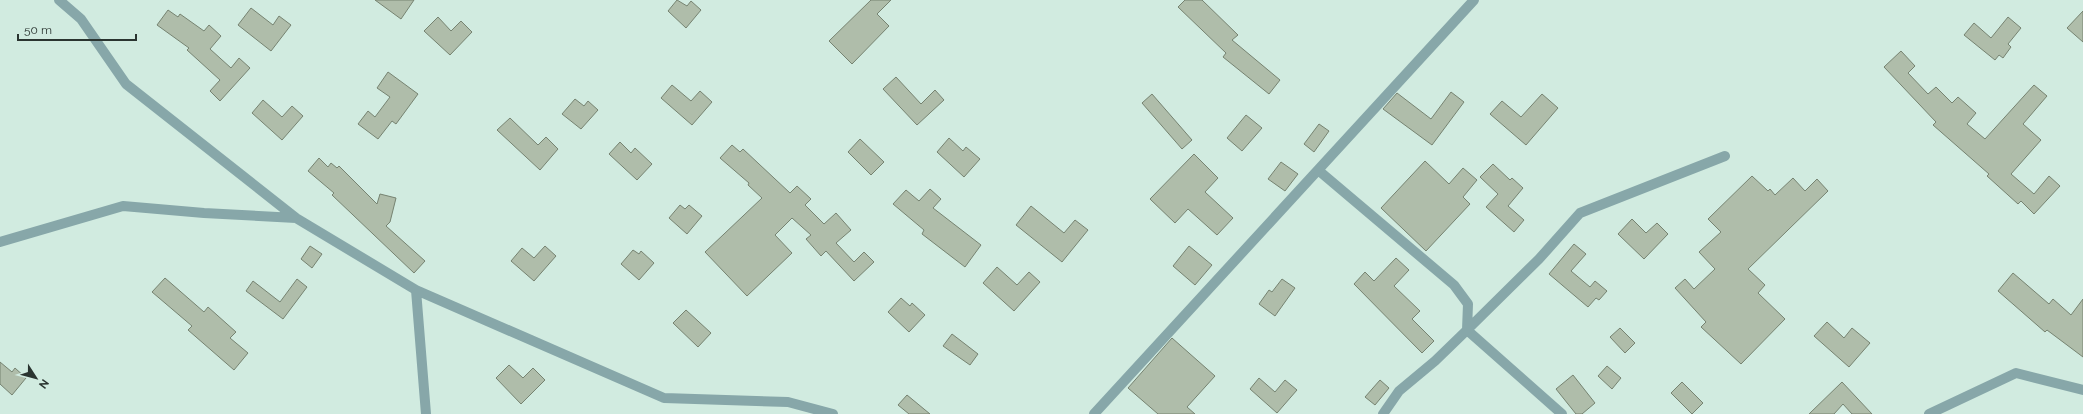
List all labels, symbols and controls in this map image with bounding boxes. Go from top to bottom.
scale bar [18,16,136,42]
text: 50 m [24,23,52,37]
north arrow [16,358,56,398]
text: N [36,376,51,391]

